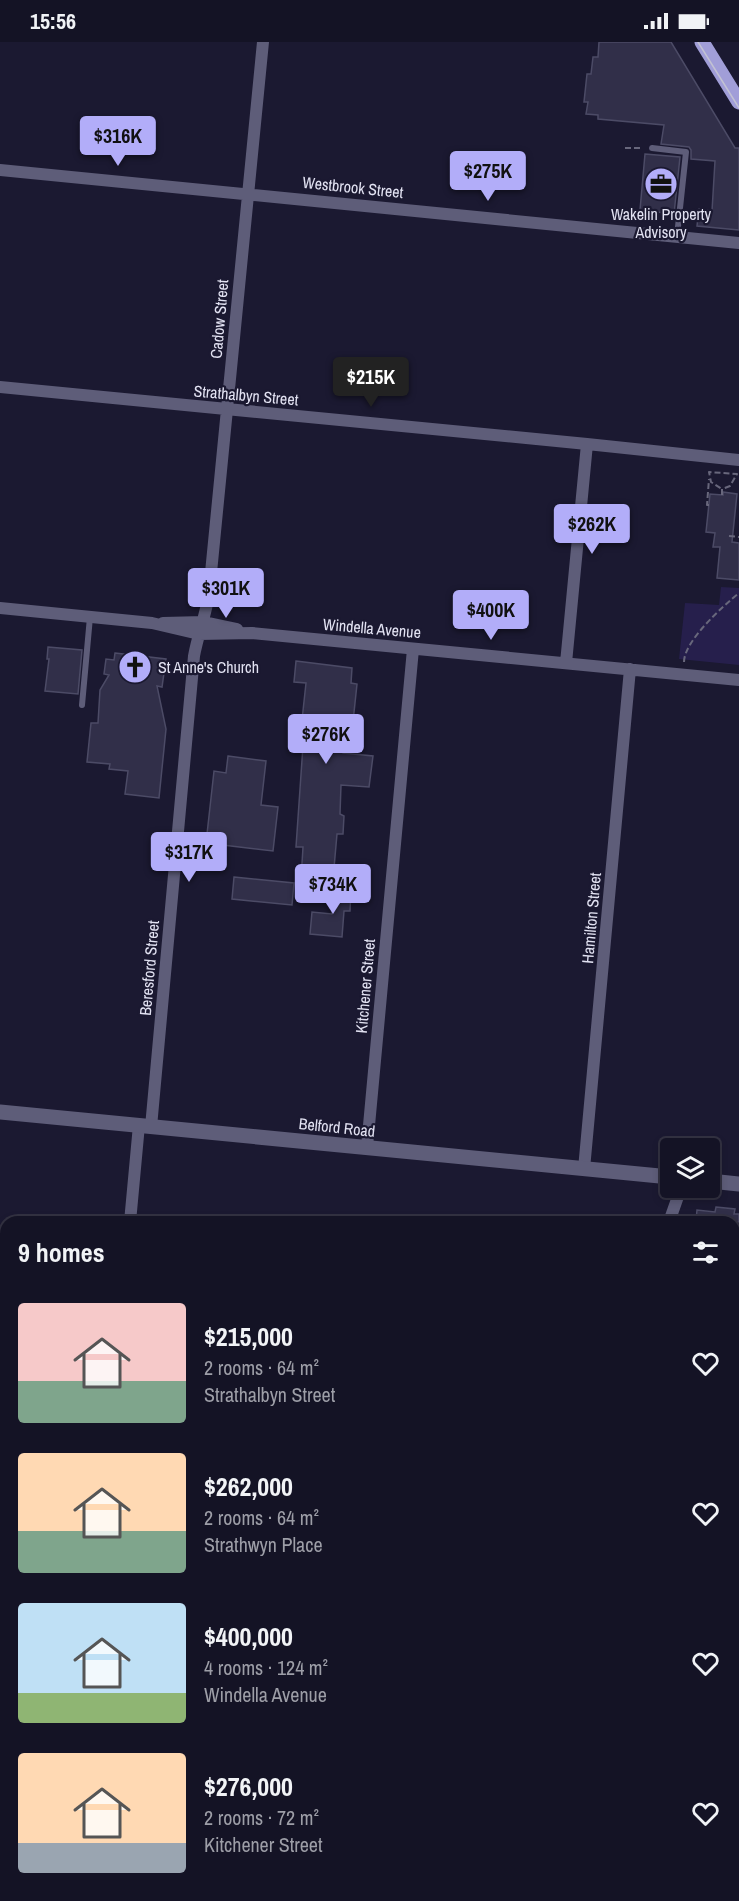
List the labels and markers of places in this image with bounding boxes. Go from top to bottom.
pin: $316K [76,116,160,167]
pin: $275K [446,151,530,202]
office icon: Wakelin Property Advisory [643,166,679,202]
place label: Wakelin Property Advisory [611,203,712,243]
pin: $215K [329,357,413,408]
pin: $262K [550,504,634,555]
pin: $301K [184,568,268,619]
pin: $400K [449,590,533,641]
church icon: St Anne's Church [117,649,153,685]
place label: St Anne's Church [158,656,259,678]
pin: $276K [284,714,368,765]
pin: $317K [147,832,231,883]
pin: $734K [291,864,375,915]

